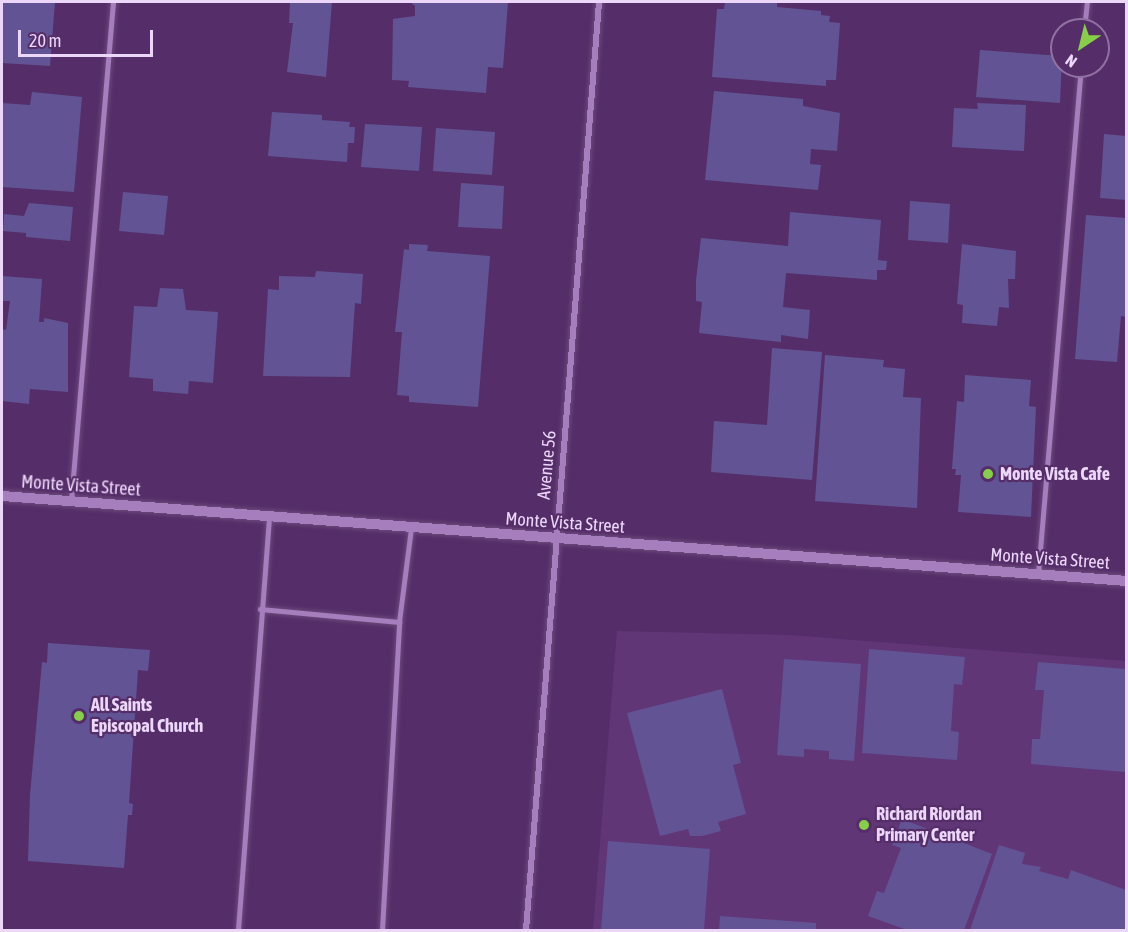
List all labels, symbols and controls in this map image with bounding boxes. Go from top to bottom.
scale bar [21,18,156,56]
north arrow [1050,18,1110,78]
text: 20 m [29,30,61,51]
text: N [1062,51,1080,71]
street label: Avenue 56 [533,430,561,500]
place label: Monte Vista Cafe [1000,463,1110,485]
marker: Monte Vista Cafe [981,467,995,481]
street label: Monte Vista Street [21,471,141,501]
street label: Monte Vista Street [505,508,625,538]
street label: Monte Vista Street [990,544,1110,574]
place label: All Saints Episcopal Church [91,695,203,738]
marker: All Saints Episcopal Church [72,709,86,723]
place label: Richard Riordan Primary Center [876,804,982,846]
marker: Richard Riordan Primary Center [857,818,871,832]

